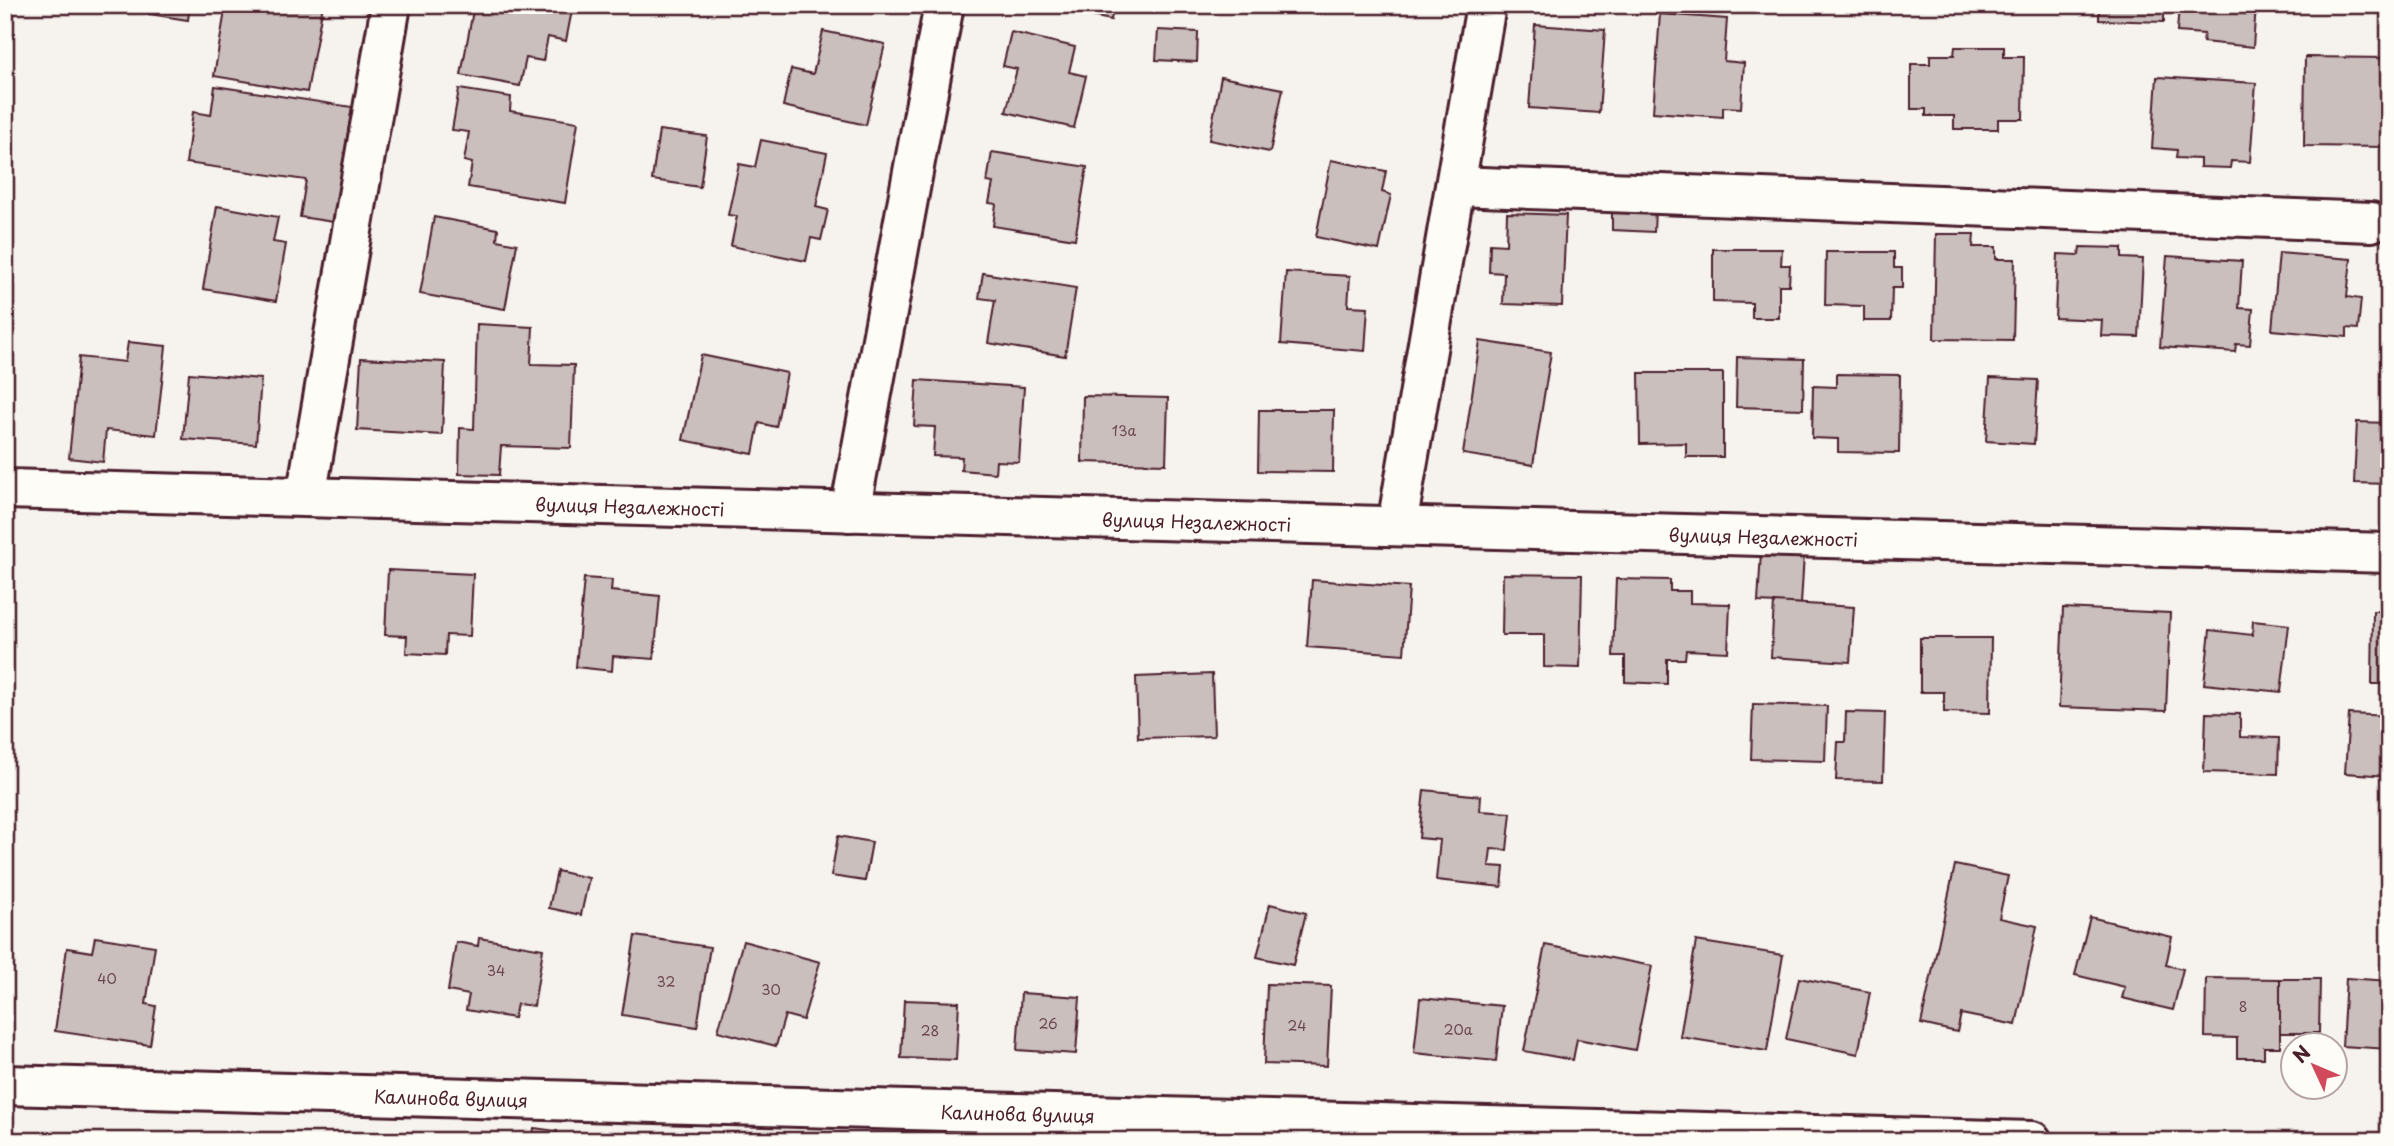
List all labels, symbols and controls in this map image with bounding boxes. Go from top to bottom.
house number: 13а [1112,420,1136,441]
street label: вулиця Незалежності [535,490,725,522]
street label: вулиця Незалежності [1102,505,1292,537]
street label: вулиця Незалежності [1668,520,1858,552]
house number: 34 [487,960,505,981]
house number: 40 [97,968,117,989]
house number: 32 [657,971,675,992]
house number: 30 [761,979,781,1000]
house number: 8 [2239,996,2247,1017]
house number: 26 [1038,1013,1058,1034]
house number: 24 [1288,1015,1306,1036]
house number: 20а [1444,1019,1473,1040]
house number: 28 [921,1020,939,1041]
north arrow [2278,1030,2348,1100]
text: N [2286,1038,2316,1069]
street label: Калинова вулиця [373,1082,528,1113]
street label: Калинова вулиця [940,1097,1095,1129]

